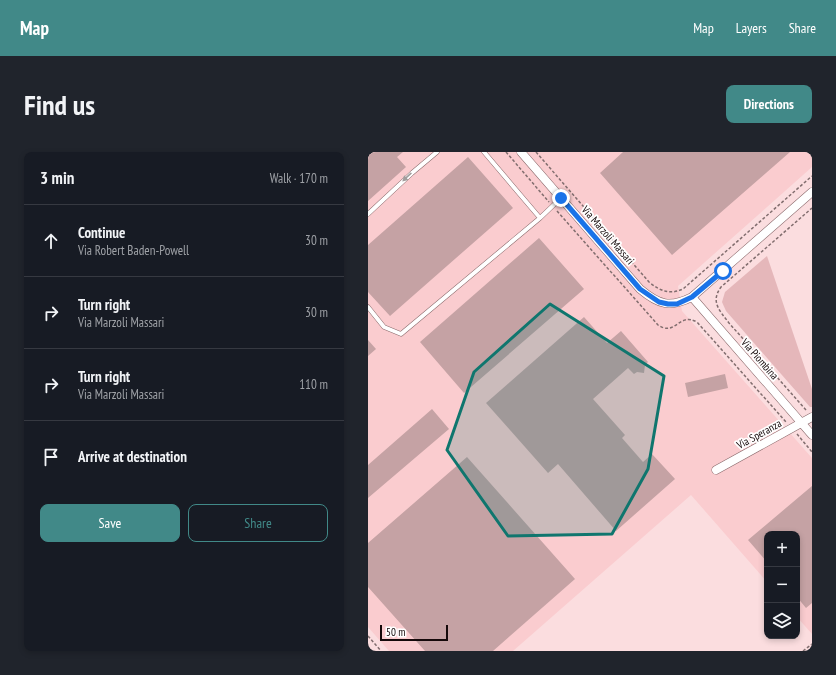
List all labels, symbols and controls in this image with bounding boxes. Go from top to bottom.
text: Map [20,16,49,40]
text: Map [693,19,714,37]
text: Layers [736,19,767,37]
text: Share [789,19,816,37]
button: Directions [726,85,812,123]
text: Find us [24,86,95,123]
text: 3 min [40,167,74,189]
text: Walk · 170 m [270,170,328,187]
one-way arrow [402,172,412,182]
route end [552,189,570,207]
street label: Via Marzoli Massari [578,202,637,267]
text: Continue [78,223,125,242]
icon: ahead [40,230,62,252]
text: 30 m [305,232,328,249]
text: Via Robert Baden-Powell [78,242,189,259]
route start [714,262,732,280]
text: Turn right [78,295,130,314]
icon: right [40,302,62,324]
text: 30 m [305,304,328,321]
text: Via Marzoli Massari [78,314,164,331]
street label: Via Piombina [738,335,782,382]
text: Turn right [78,367,130,386]
icon: right [40,374,62,396]
text: 110 m [299,376,328,393]
text: Via Marzoli Massari [78,386,164,403]
street label: Via Speranza [733,416,784,452]
icon: arrive [40,446,62,468]
text: Arrive at destination [78,447,187,466]
button: Save [40,504,180,542]
button: Share [188,504,328,542]
map controls [764,531,800,639]
button: + [764,531,800,567]
button: − [764,567,800,603]
button: layers [764,603,800,639]
scale bar [380,623,448,642]
text: 50 m [386,625,405,639]

